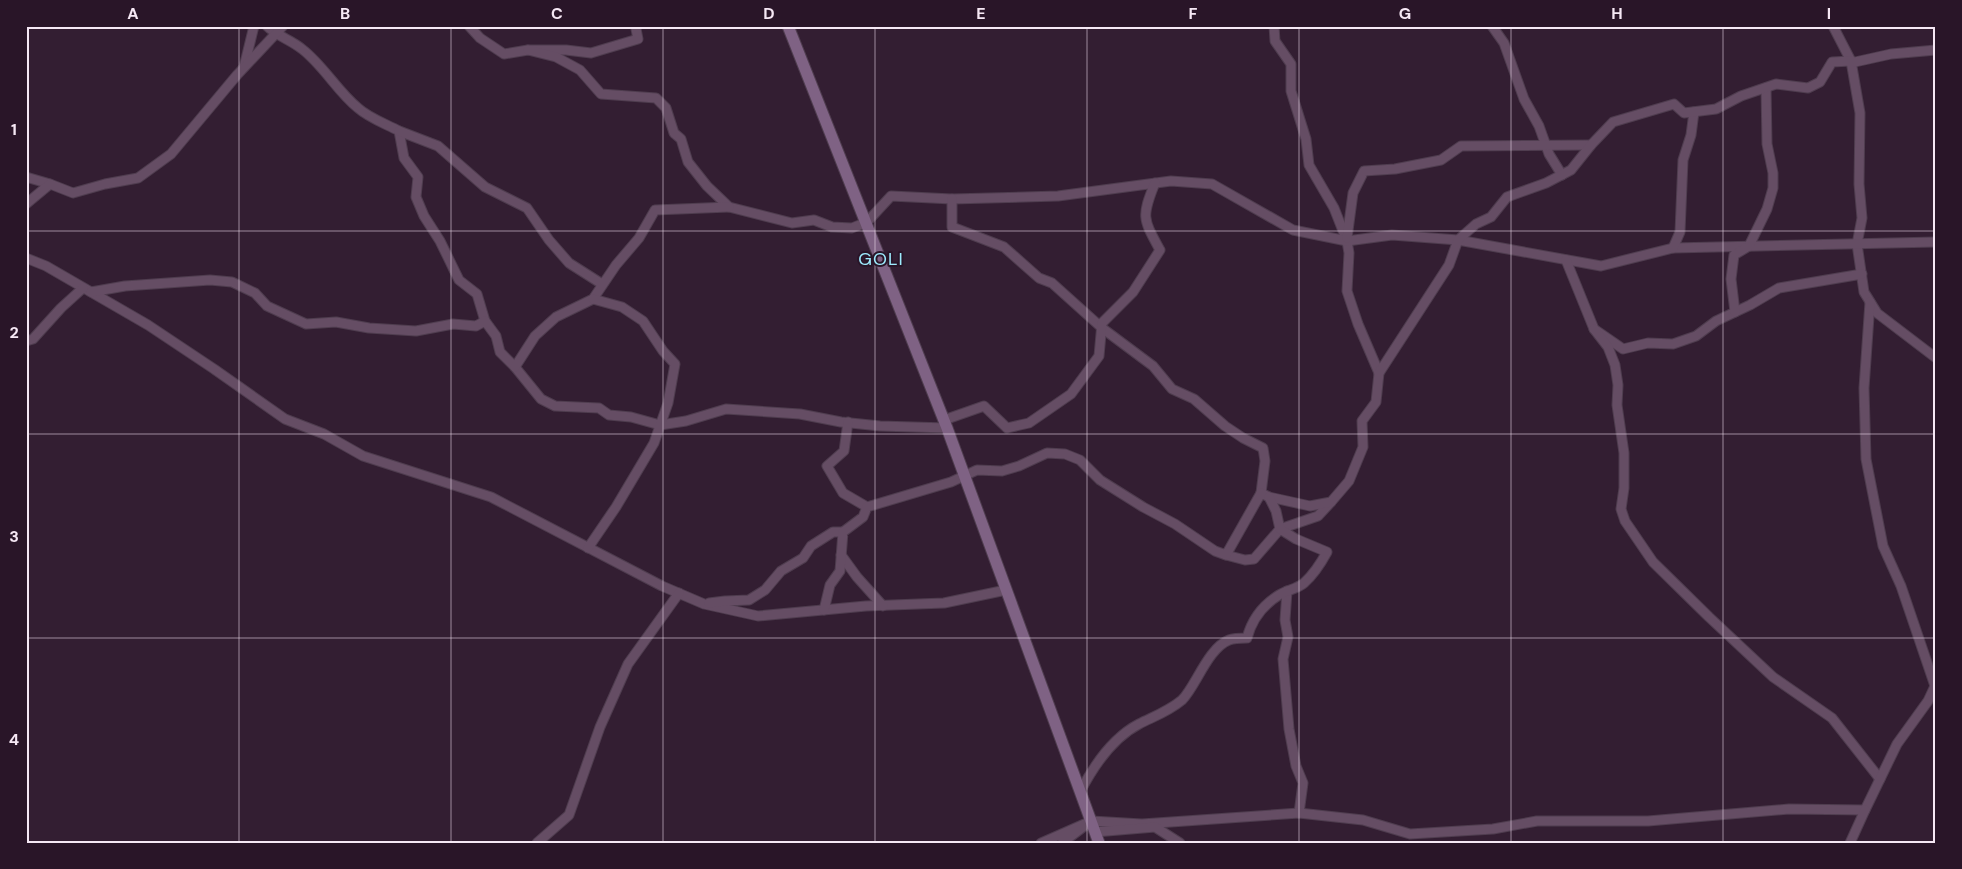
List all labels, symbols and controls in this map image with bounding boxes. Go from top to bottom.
text: A [127,3,139,24]
text: B [340,3,350,24]
text: C [551,3,563,24]
text: D [763,3,775,24]
text: E [976,3,986,24]
text: F [1189,3,1198,24]
text: G [1399,3,1411,24]
text: H [1611,3,1623,24]
text: I [1827,3,1831,24]
text: 1 [11,119,17,140]
district label: GOLI [858,247,904,271]
text: 2 [9,322,19,343]
text: 3 [9,526,19,547]
text: 4 [9,729,19,750]

